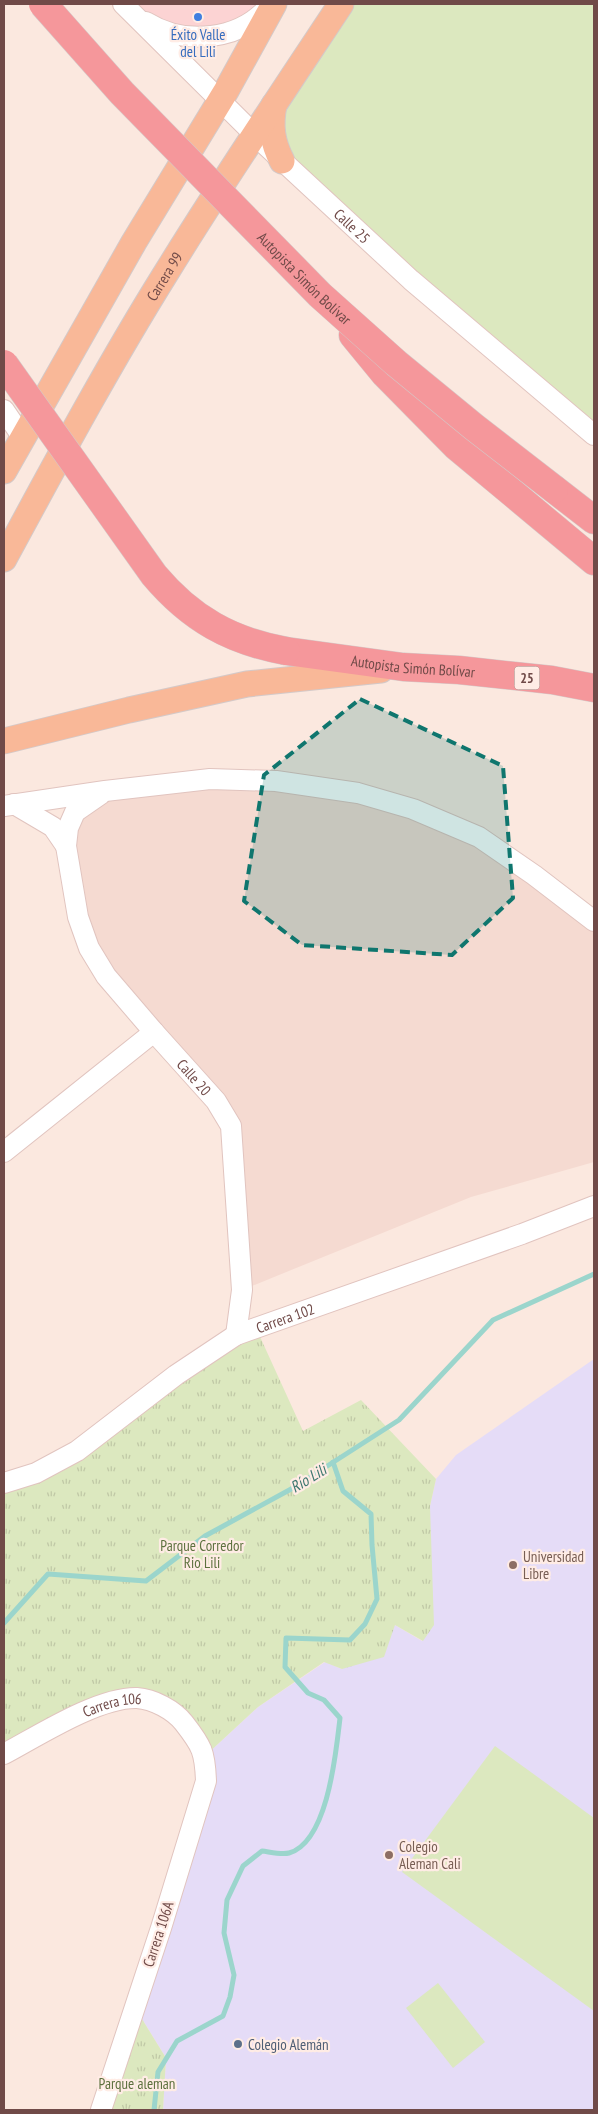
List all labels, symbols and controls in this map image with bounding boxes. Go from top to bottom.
marker: Éxito Valle del Lili [192,11,204,23]
place label: Éxito Valle del Lili [171,25,225,61]
street label: Calle 25 [330,204,374,247]
street label: Autopista Simón Bolívar [254,228,356,329]
street label: Carrera 99 [142,248,186,304]
street label: Autopista Simón Bolívar [350,651,477,681]
road number: 25 [514,666,540,690]
street label: Calle 20 [173,1055,216,1099]
street label: Carrera 102 [253,1299,317,1337]
water label: Río Lili [286,1458,332,1497]
park label: Parque Corredor Rio Lili [160,1536,245,1572]
place label: Universidad Libre [523,1547,584,1583]
marker: Universidad Libre [507,1559,519,1571]
street label: Carrera 106 [79,1688,143,1721]
place label: Colegio Aleman Cali [399,1837,461,1873]
marker: Colegio Aleman Cali [383,1849,395,1861]
street label: Carrera 106A [138,1898,178,1969]
place label: Colegio Alemán [248,2035,329,2054]
marker: Colegio Alemán [232,2038,244,2050]
park label: Parque aleman [99,2074,175,2093]

